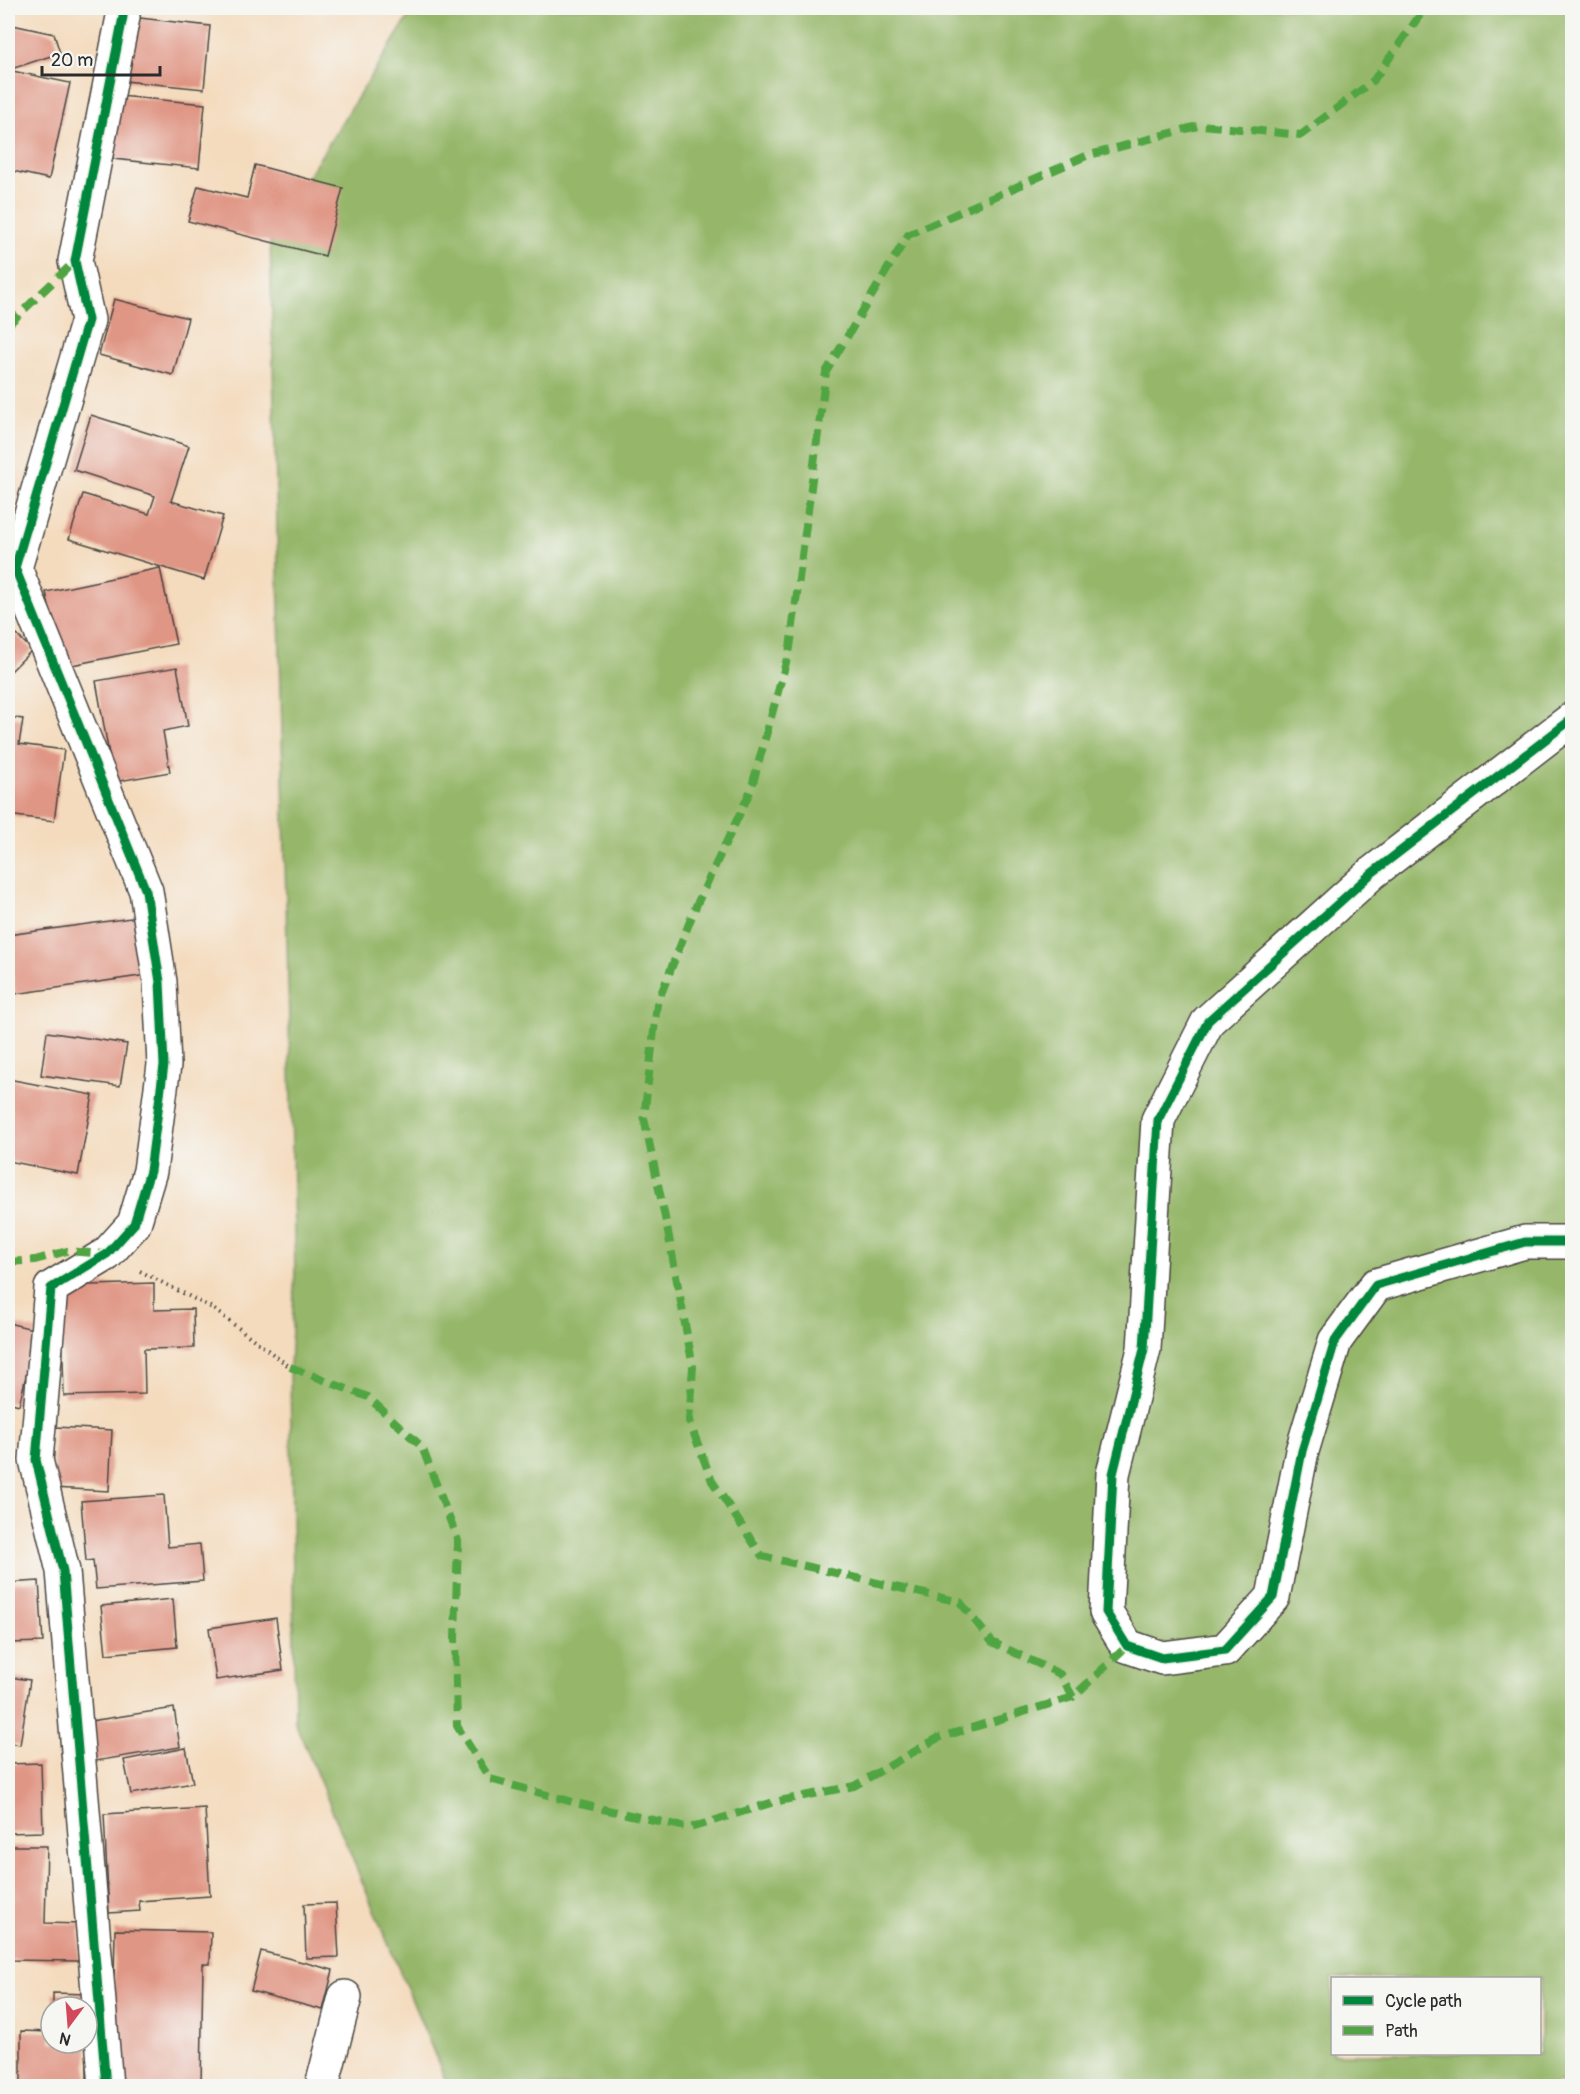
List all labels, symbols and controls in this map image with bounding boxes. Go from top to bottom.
scale bar [42,39,160,77]
text: 20 m [51,49,93,72]
legend [1331,1977,1541,2055]
text: Cycle path [1385,1990,1462,2013]
north arrow [39,1995,99,2055]
text: Path [1385,2020,1418,2043]
text: N [57,2027,73,2050]

